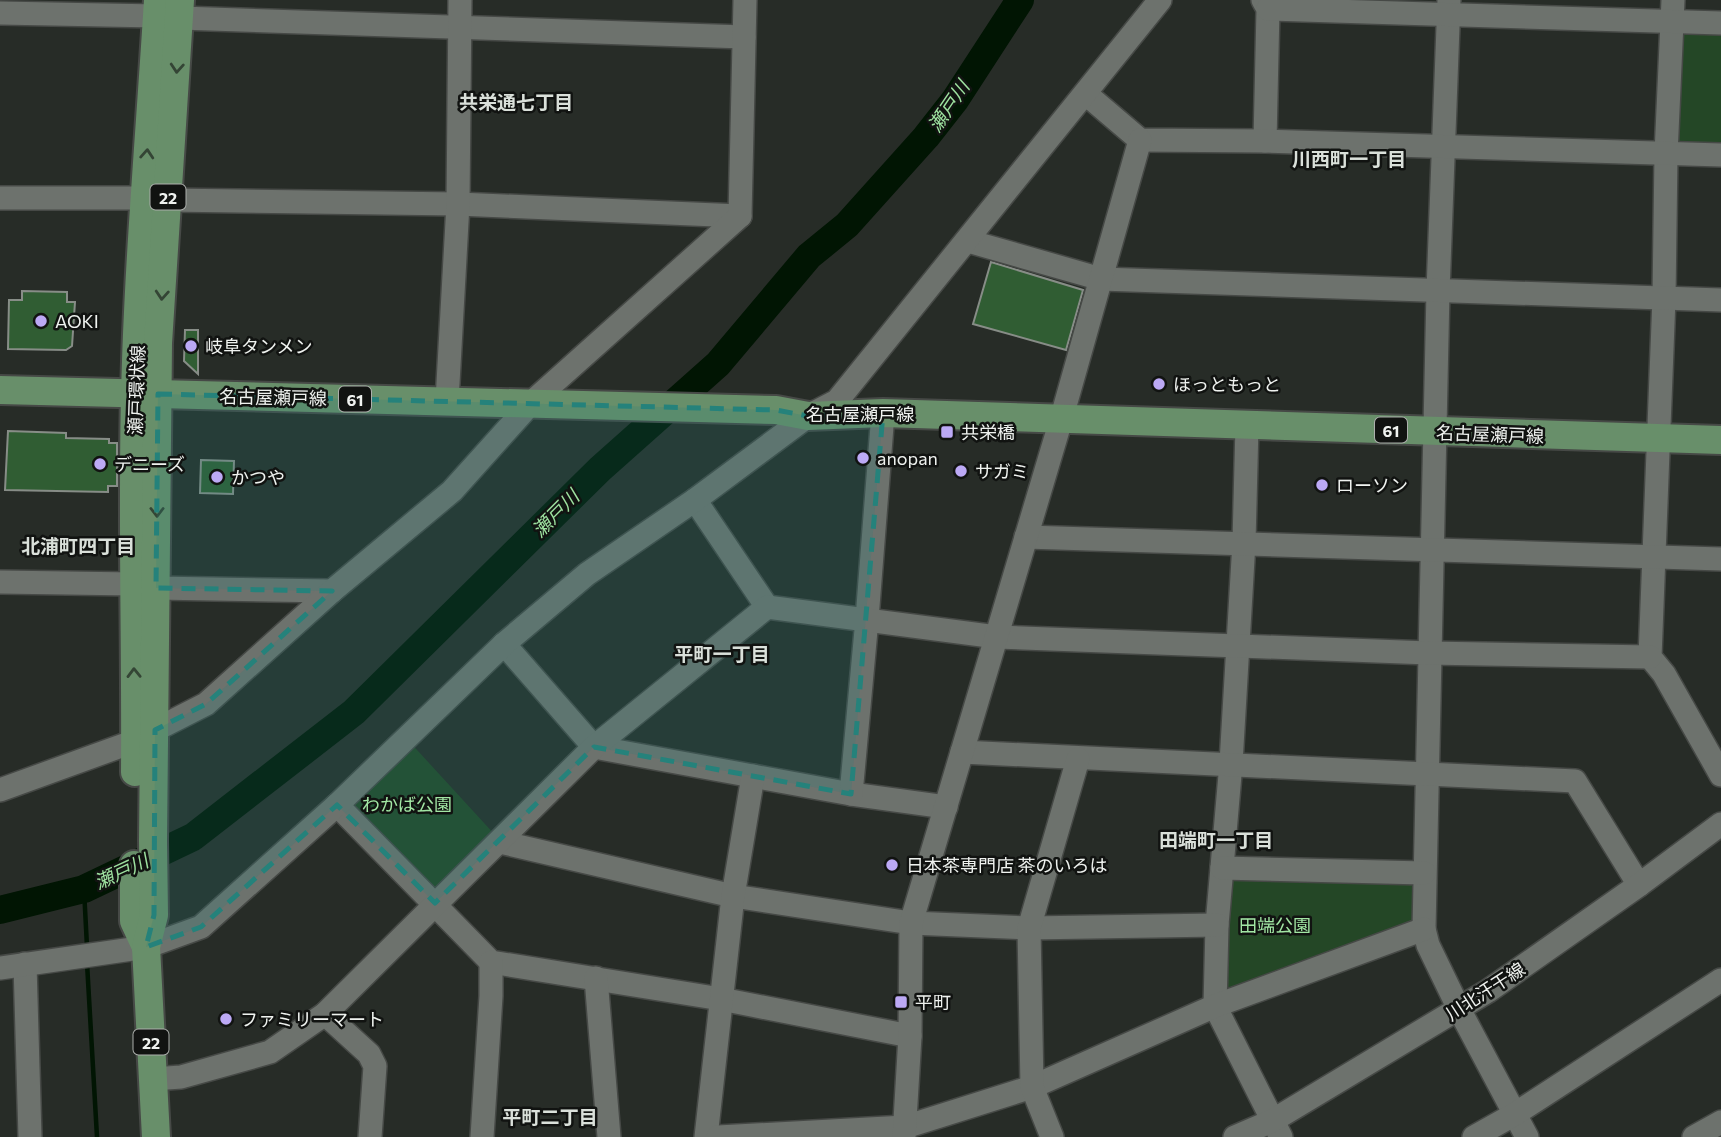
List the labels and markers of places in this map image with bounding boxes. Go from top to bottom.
place label: AOKI [55,310,99,332]
marker: AOKI [33,313,49,329]
place label: 岐阜タンメン [205,335,312,357]
marker: 岐阜タンメン [183,338,199,354]
place label: ほっともっと [1173,373,1281,395]
marker: ほっともっと [1151,376,1167,392]
place label: 共栄橋 [961,421,1015,443]
marker: 共栄橋 [939,424,955,440]
place label: anopan [877,447,938,469]
marker: anopan [855,450,871,466]
place label: デニーズ [114,453,185,475]
marker: デニーズ [92,456,108,472]
place label: サガミ [975,460,1029,482]
marker: サガミ [953,463,969,479]
place label: かつや [231,466,285,488]
marker: かつや [209,469,225,485]
place label: ローソン [1336,474,1408,496]
marker: ローソン [1314,477,1330,493]
place label: 日本茶専門店 茶のいろは [906,854,1107,876]
marker: 日本茶専門店 茶のいろは [884,857,900,873]
place label: 平町 [915,991,951,1013]
marker: 平町 [893,994,909,1010]
place label: ファミリーマート [240,1008,384,1030]
marker: ファミリーマート [218,1011,234,1027]

